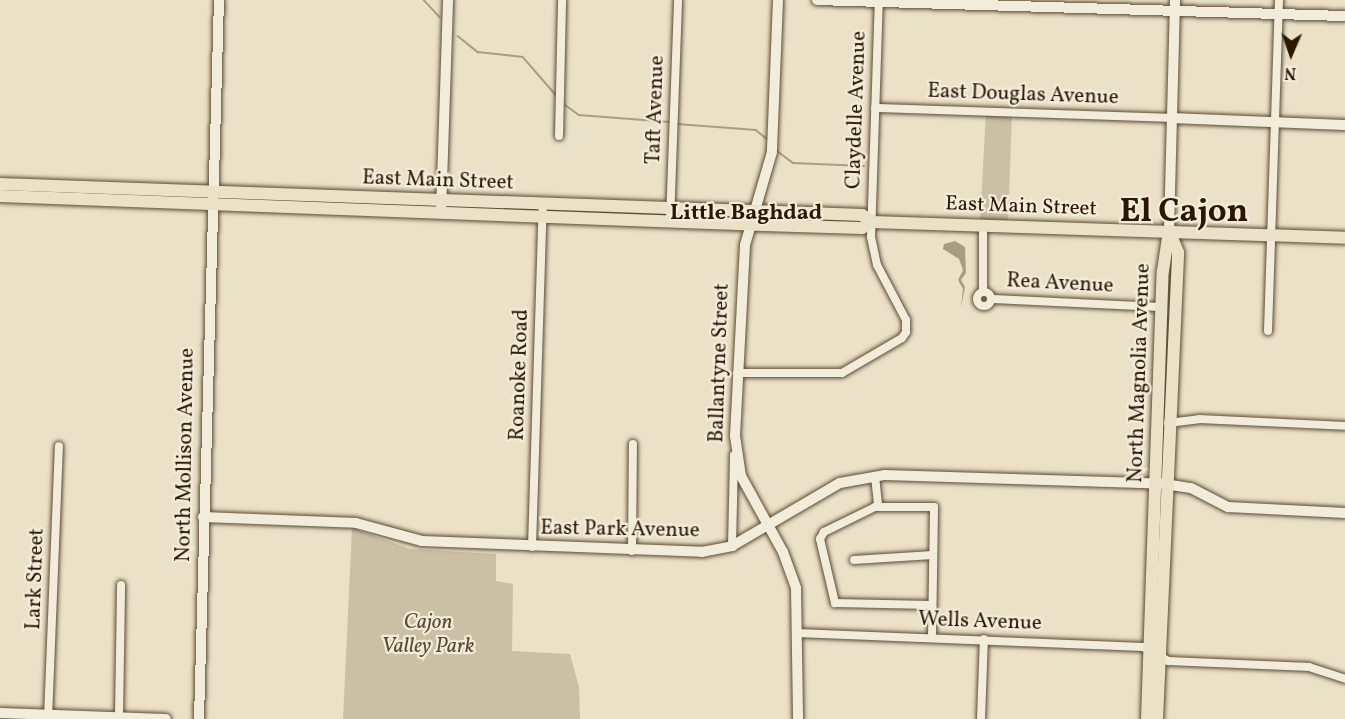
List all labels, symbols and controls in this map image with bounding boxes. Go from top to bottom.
north arrow [1261,24,1321,84]
street label: Claydelle Avenue [842,31,872,189]
street label: Taft Avenue [642,55,670,165]
text: N [1284,61,1297,83]
street label: East Douglas Avenue [927,79,1119,111]
street label: East Main Street [362,166,514,196]
street label: East Main Street [945,192,1097,222]
district label: El Cajon [1120,194,1248,234]
district label: Little Baghdad [670,201,822,227]
street label: North Magnolia Avenue [1124,263,1156,483]
street label: Rea Avenue [1006,269,1114,299]
street label: Ballantyne Street [705,283,735,443]
street label: Roanoke Road [505,309,535,441]
street label: North Mollison Avenue [172,348,200,562]
street label: East Park Avenue [540,516,700,544]
street label: Lark Street [22,528,50,630]
street label: Wells Avenue [918,607,1042,637]
park label: Cajon Valley Park [381,610,475,660]

